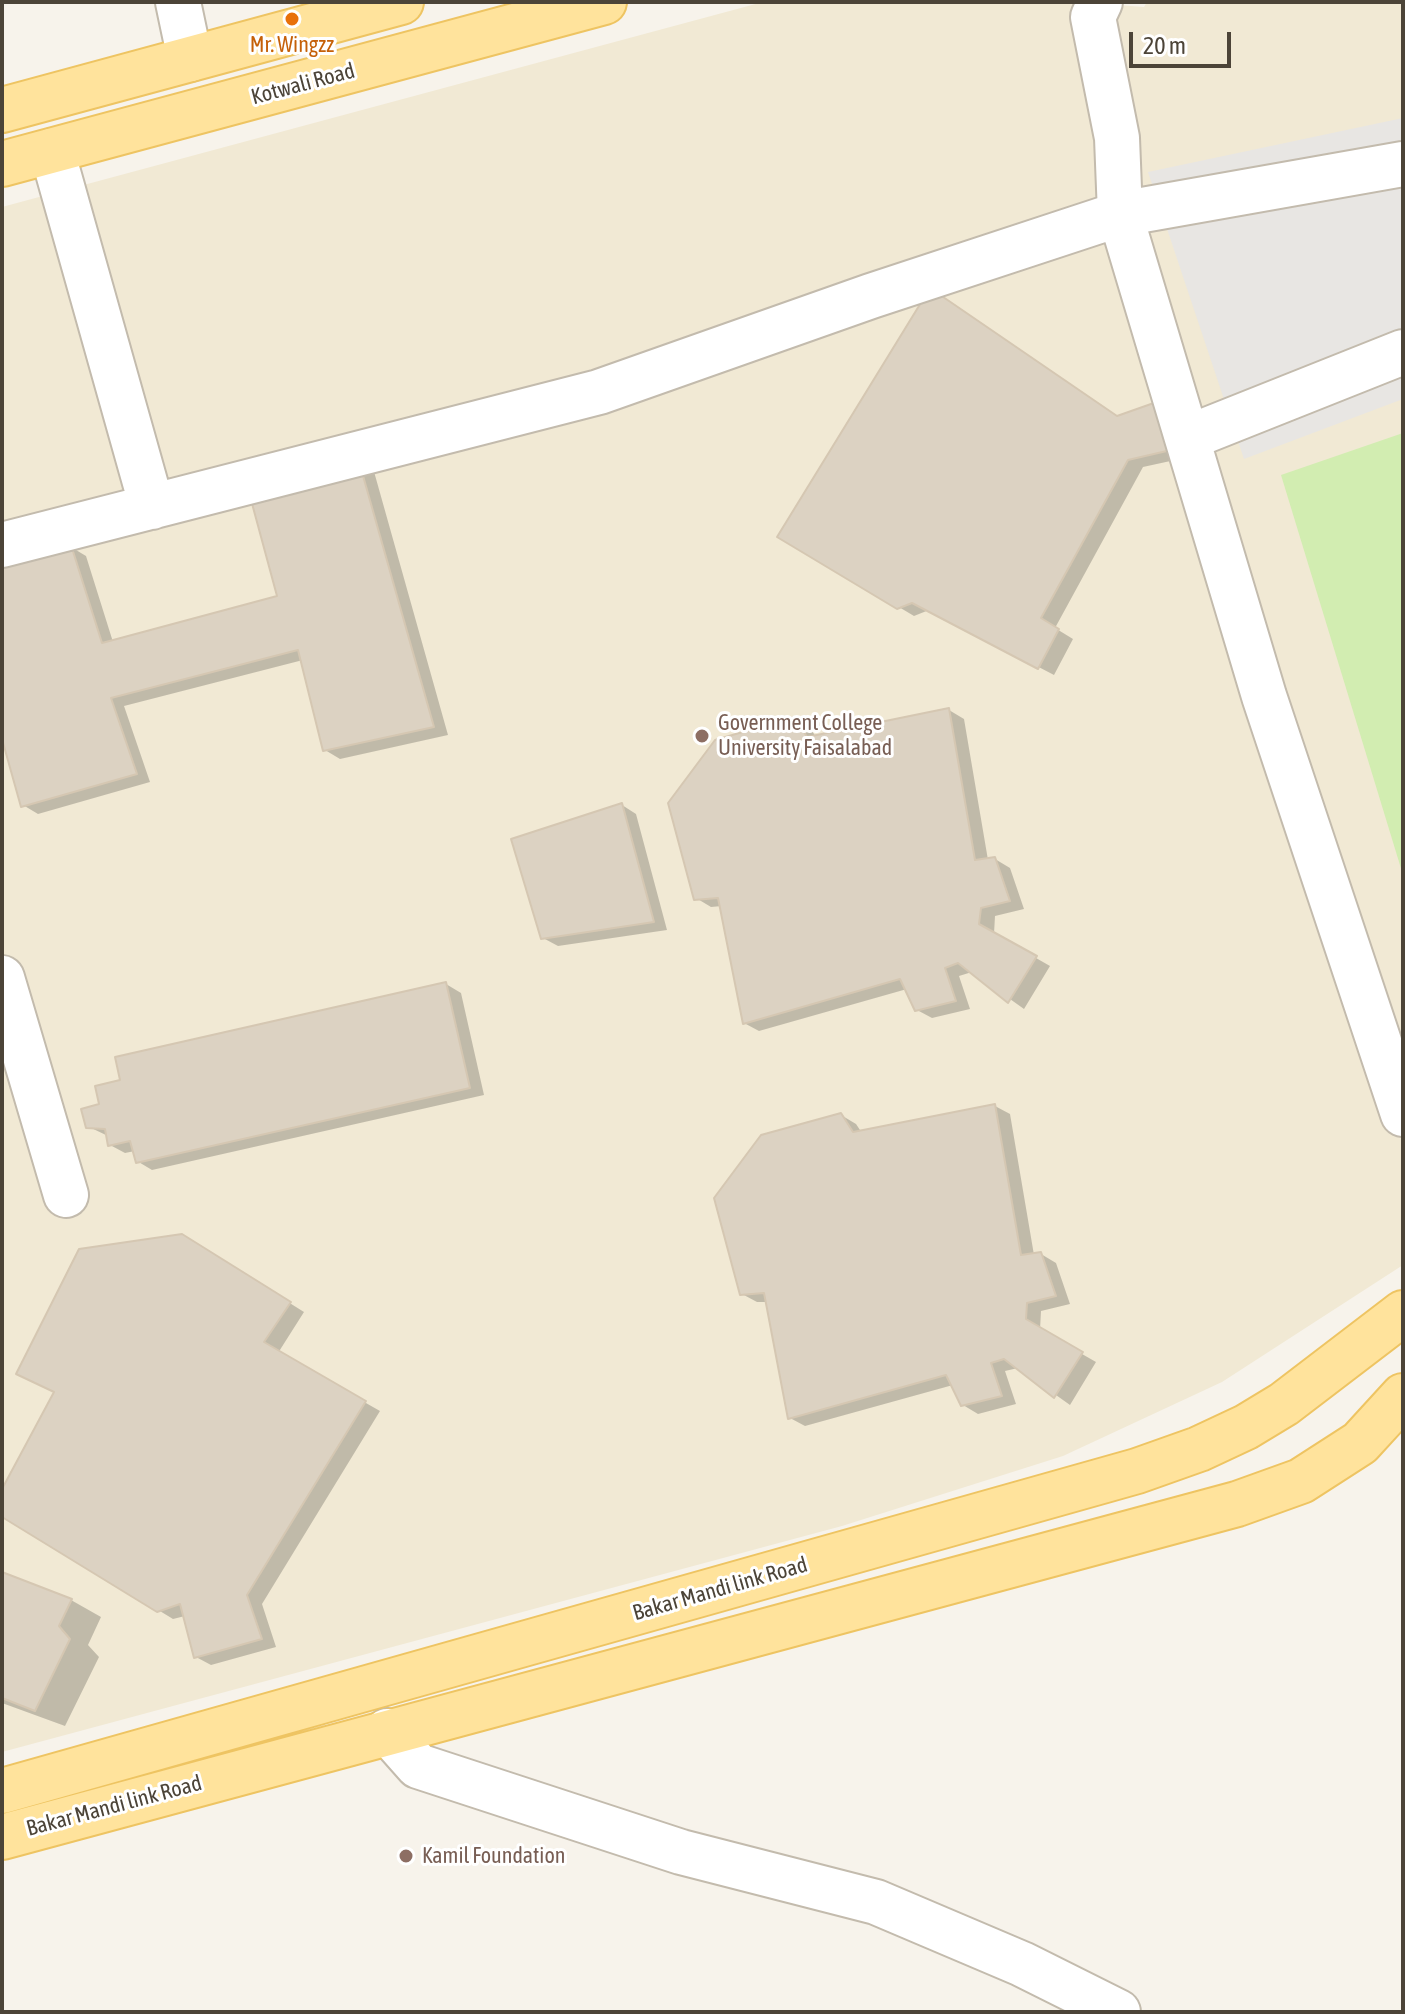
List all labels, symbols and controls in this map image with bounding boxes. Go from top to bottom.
marker: Mr. Wingzz [283,10,301,28]
scale bar [1133,16,1235,66]
place label: Mr. Wingzz [250,32,334,58]
text: 20 m [1143,32,1186,59]
street label: Kotwali Road [248,58,358,110]
place label: Government College University Faisalabad [718,710,892,762]
marker: Government College University Faisalabad [693,727,711,745]
street label: Bakar Mandi link Road [630,1551,810,1627]
street label: Bakar Mandi link Road [23,1770,205,1842]
place label: Kamil Foundation [422,1843,565,1869]
marker: Kamil Foundation [397,1847,415,1865]

